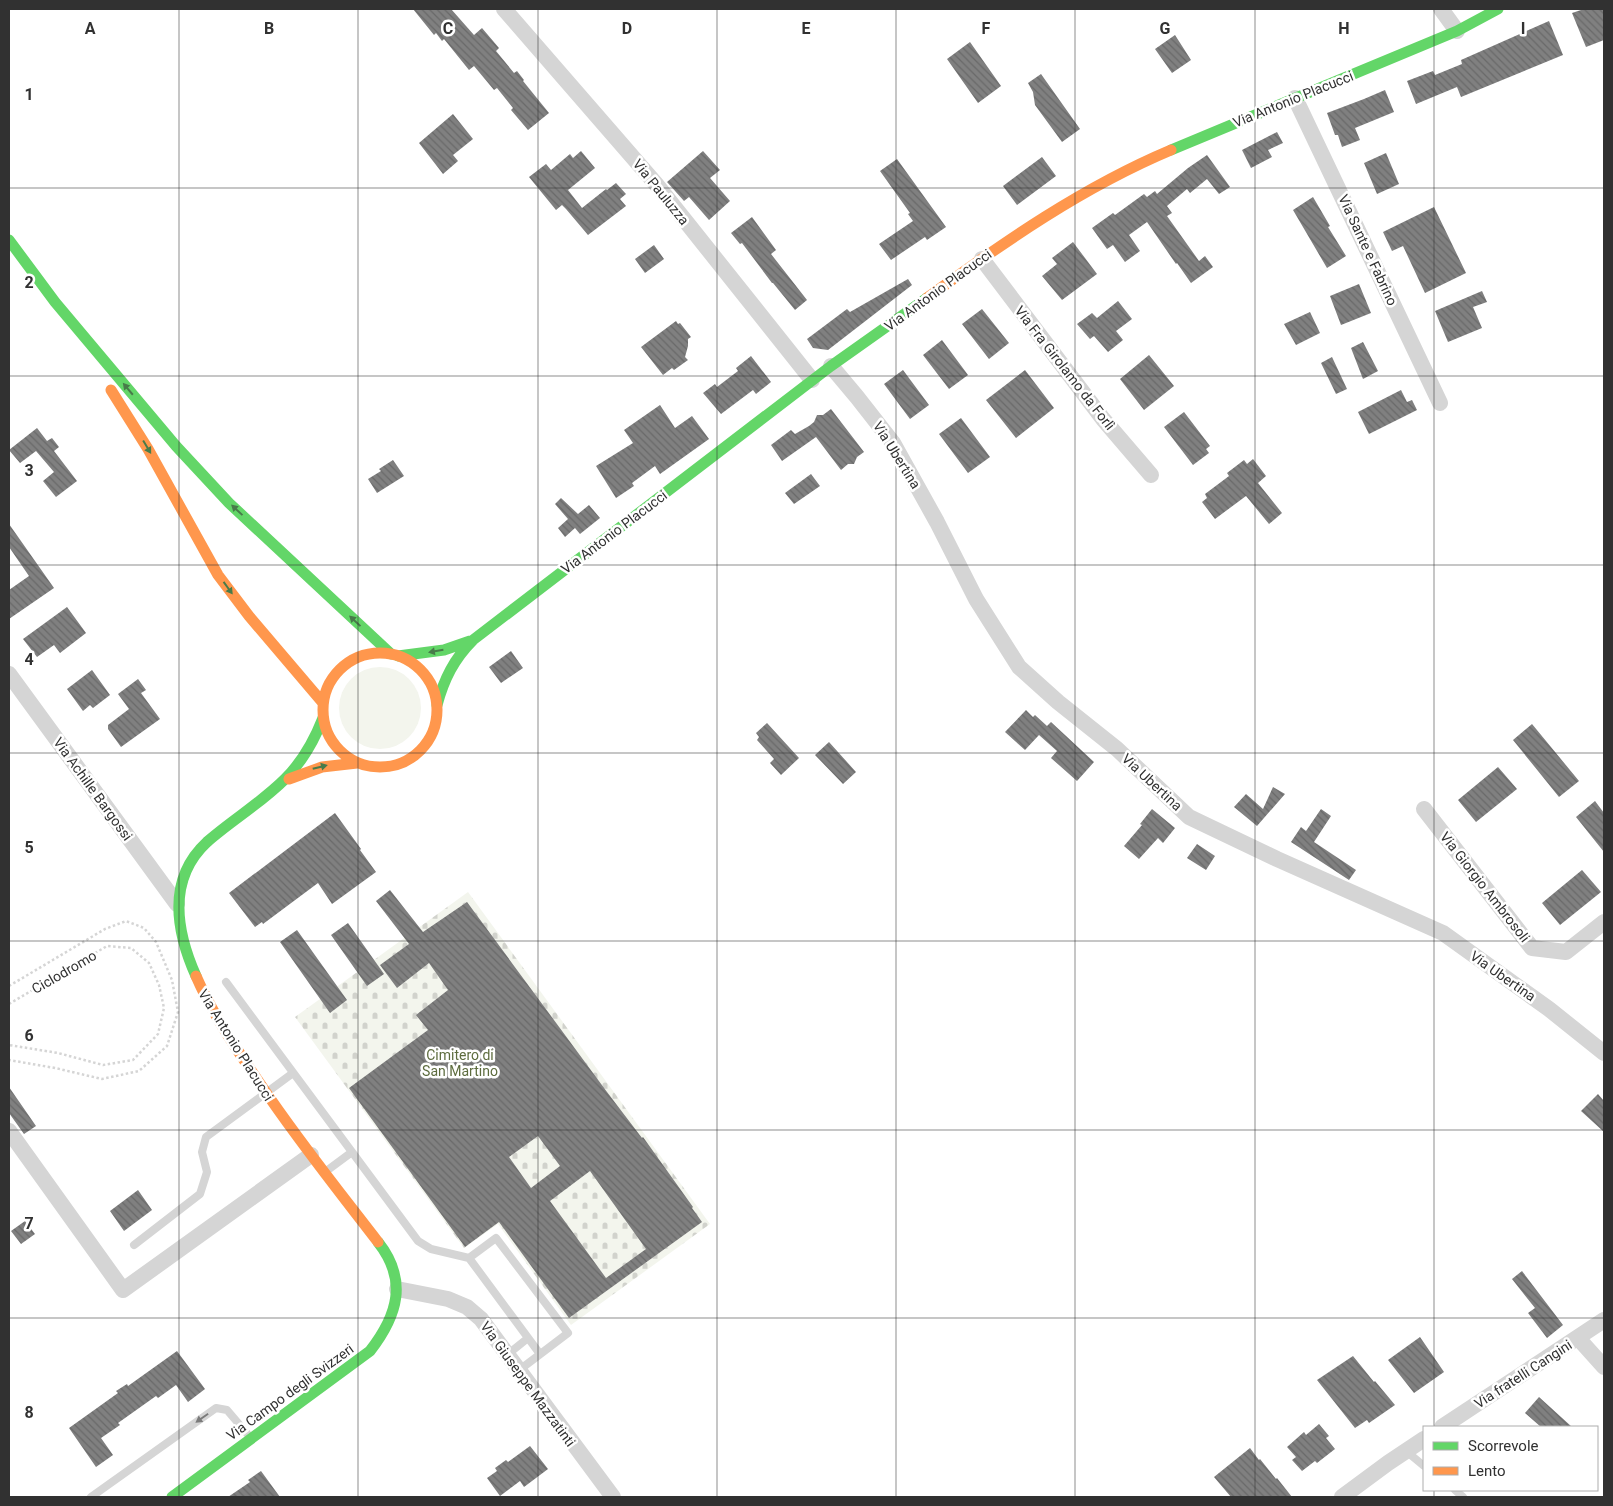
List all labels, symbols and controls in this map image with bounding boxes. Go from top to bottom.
text: A [85,19,96,38]
text: B [264,19,274,38]
text: C [443,19,453,38]
text: D [622,19,632,38]
text: E [802,19,811,38]
text: F [982,19,991,38]
text: G [1160,19,1171,38]
text: H [1338,19,1350,38]
text: I [1521,19,1525,38]
street label: Via Antonio Placucci [1231,68,1355,130]
text: 1 [24,85,34,104]
street label: Via Pauluzza [630,156,692,228]
street label: Via Sante e Fabrino [1335,192,1401,308]
street label: Via Antonio Placucci [881,246,995,334]
text: 2 [24,273,34,292]
street label: Via Fra Girolamo da Forlì [1012,303,1118,433]
one-way arrow [123,383,134,396]
street label: Via Ubertina [870,418,924,492]
one-way arrow [142,441,151,454]
text: 3 [24,461,34,480]
street label: Via Antonio Placucci [558,487,670,577]
one-way arrow [231,504,243,516]
one-way arrow [223,581,233,595]
one-way arrow [350,615,362,627]
one-way arrow [428,648,444,656]
text: 4 [24,650,34,669]
street label: Via Achille Bargossi [50,734,136,844]
street label: Via Ubertina [1119,750,1185,814]
one-way arrow [313,763,328,771]
street label: Via Giorgio Ambrosoli [1437,829,1533,945]
text: 5 [24,838,34,857]
street label: Ciclodromo [29,947,99,997]
street label: Via Ubertina [1467,948,1539,1004]
street label: Via Antonio Placucci [195,986,277,1104]
text: 6 [24,1026,34,1045]
park label: Cimitero di San Martino [422,1047,498,1079]
text: 7 [24,1214,34,1233]
street label: Via Giuseppe Mazzatinti [477,1318,579,1450]
street label: Via fratelli Cangini [1471,1337,1575,1411]
street label: Via Campo degli Svizzeri [223,1341,357,1443]
text: 8 [24,1403,34,1422]
one-way arrow [195,1413,209,1423]
legend [1423,1426,1598,1491]
text: Scorrevole [1468,1437,1539,1455]
text: Lento [1468,1462,1506,1480]

